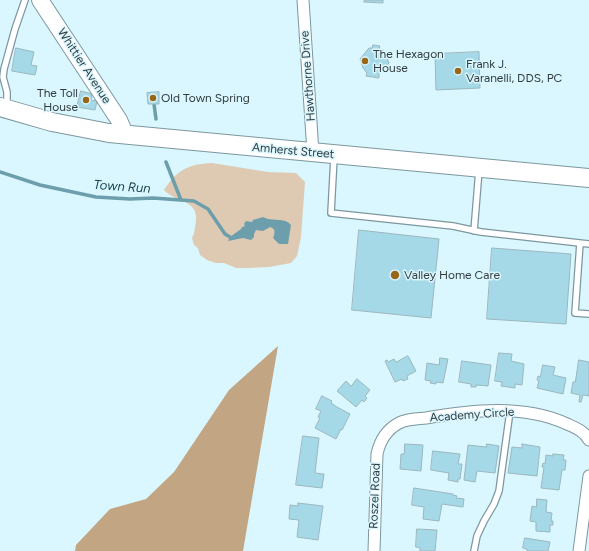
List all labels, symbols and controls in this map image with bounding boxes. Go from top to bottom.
street label: Whittier Avenue [54,26,114,106]
street label: Hawthorne Drive [298,30,318,122]
place label: The Hexagon House [373,47,444,75]
marker: The Hexagon House [360,56,370,66]
place label: Frank J. Varanelli, DDS, PC [466,57,562,85]
marker: Frank J. Varanelli, DDS, PC [453,66,463,76]
place label: The Toll House [37,86,78,114]
place label: Old Town Spring [161,91,250,105]
marker: Old Town Spring [148,93,158,103]
marker: The Toll House [81,95,91,105]
street label: Amherst Street [251,140,335,162]
water label: Town Run [93,177,151,197]
place label: Valley Home Care [404,268,500,282]
marker: Valley Home Care [389,269,401,281]
street label: Academy Circle [429,405,515,425]
street label: Roszel Road [367,463,383,529]

